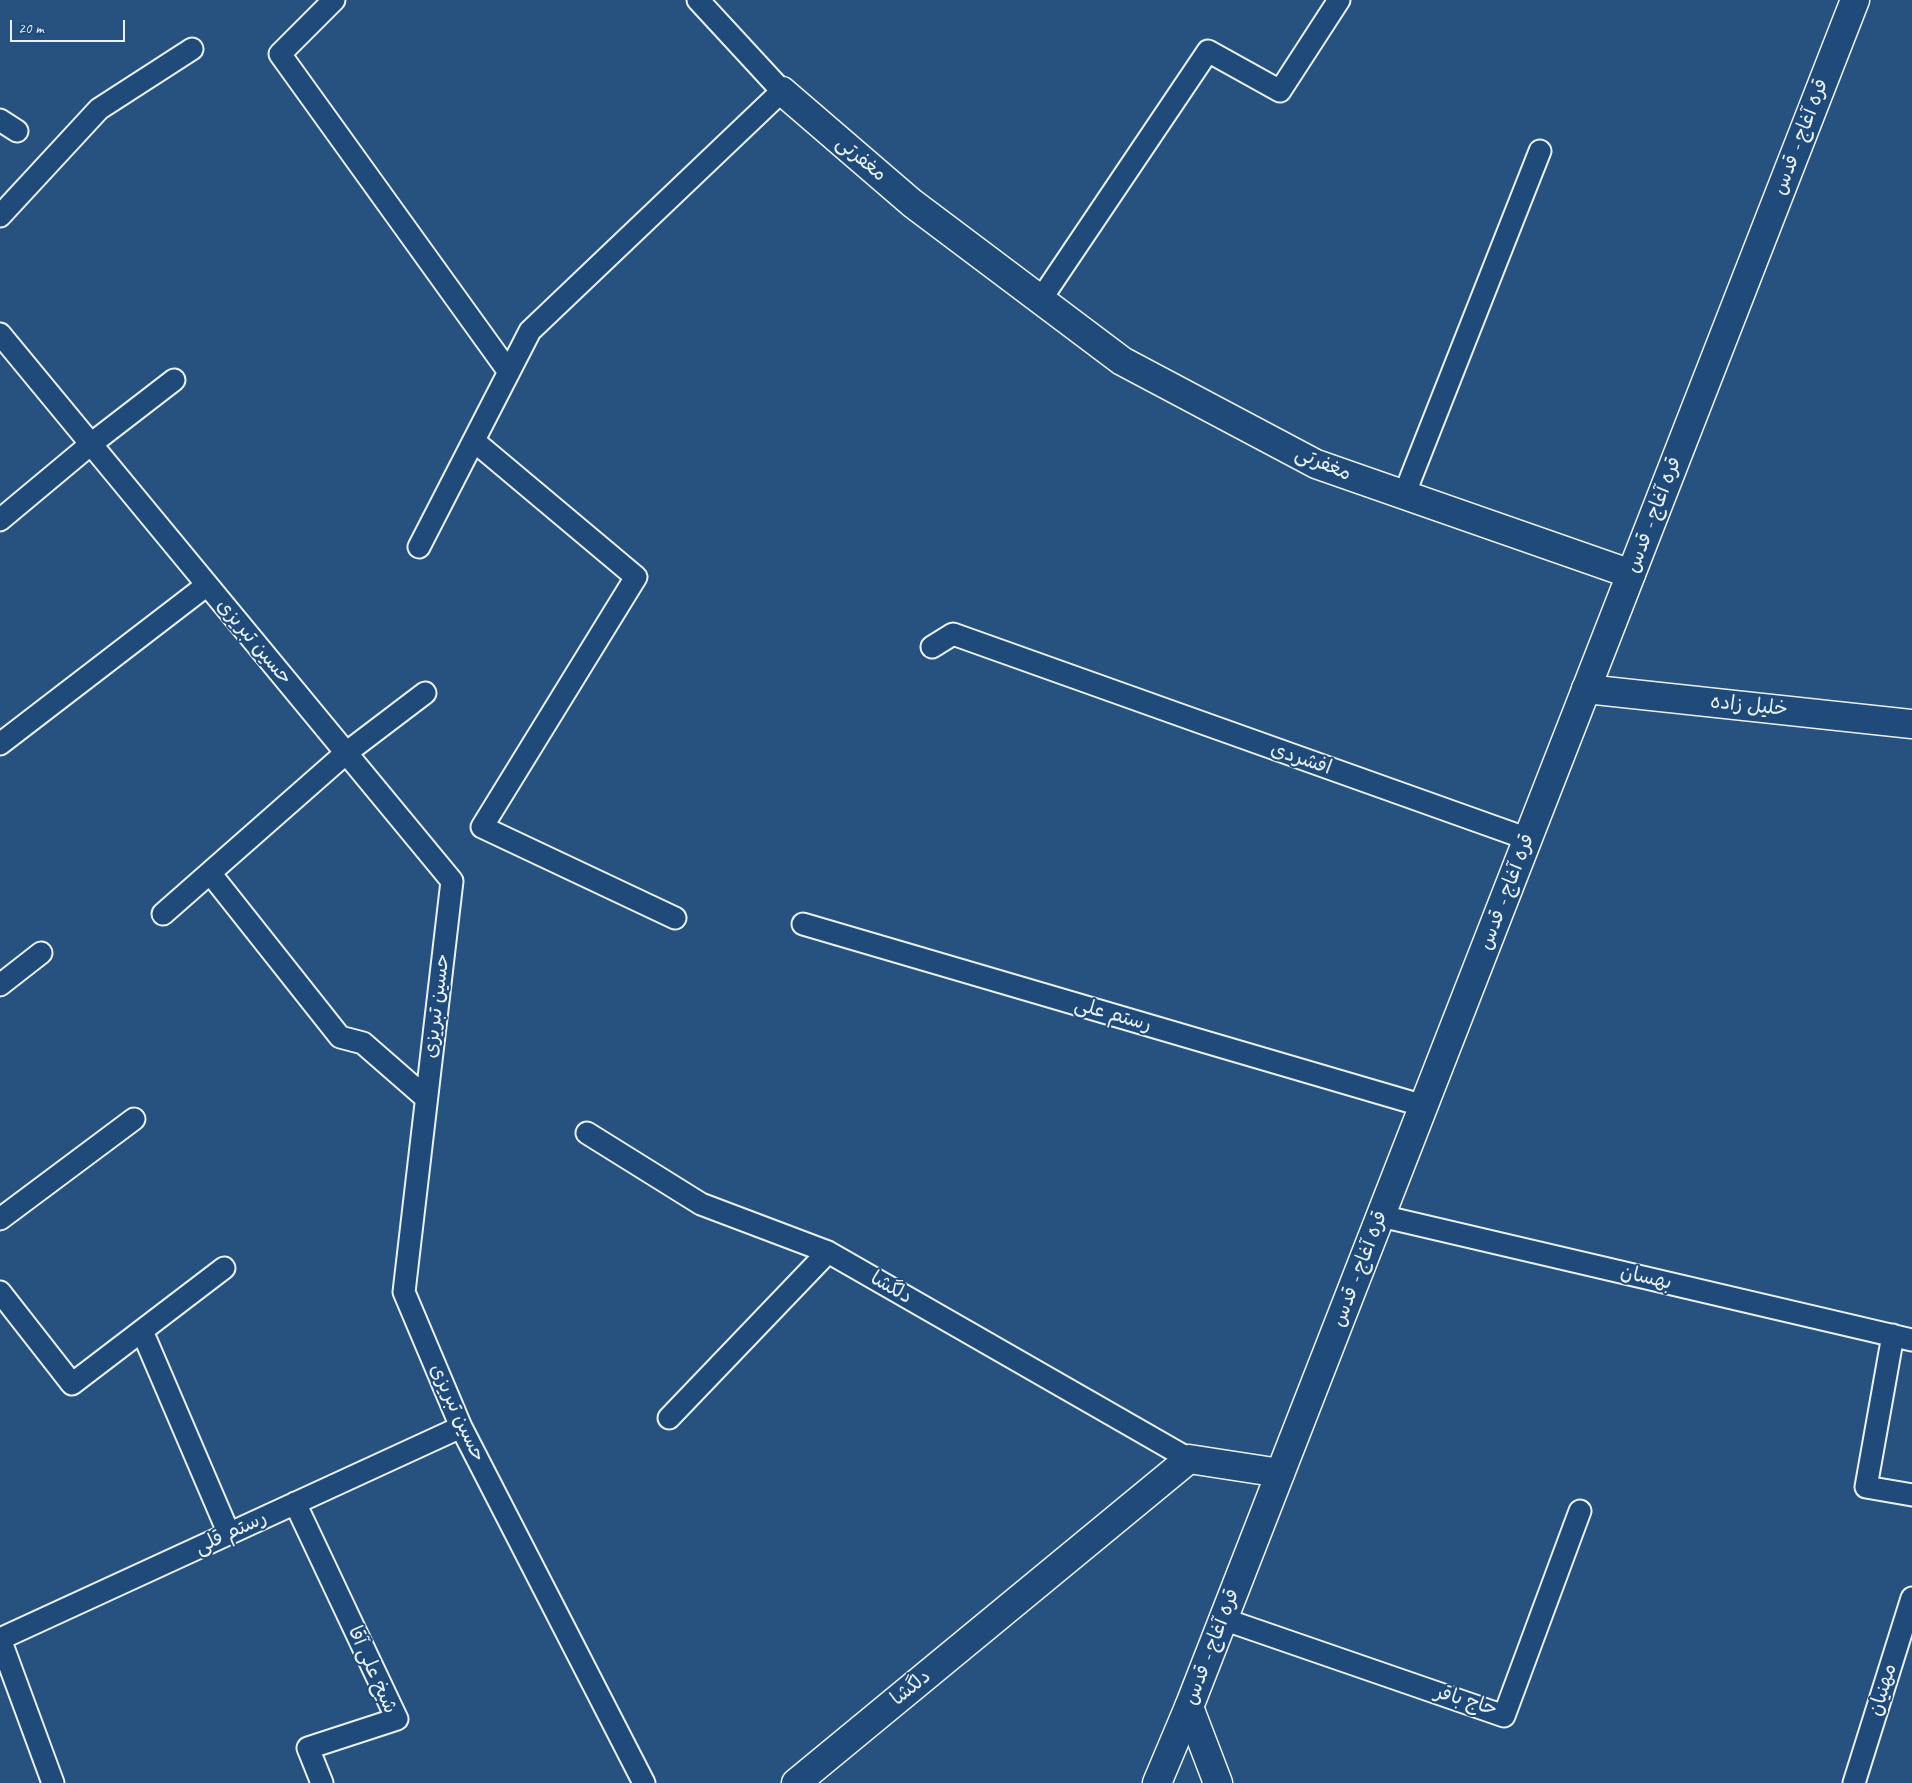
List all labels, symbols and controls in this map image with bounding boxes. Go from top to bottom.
scale bar [12,10,128,42]
text: 20 m [18,19,44,38]
street label: قره آغاج - قدس [1768,76,1834,198]
street label: مغفرتی [831,131,891,187]
street label: مغفرتی [1291,442,1355,486]
street label: قره آغاج - قدس [1621,454,1687,576]
street label: حسین تبریزی [211,594,297,690]
street label: خلیل زاده [1709,690,1789,722]
street label: افشردی [1267,737,1335,781]
street label: قره آغاج - قدس [1474,831,1540,953]
street label: حسین تبریزی [419,952,455,1060]
street label: رستم علی [1072,993,1154,1037]
street label: قره آغاج - قدس [1327,1208,1393,1330]
street label: بهسان [1618,1260,1674,1296]
street label: دلگشا [866,1267,916,1309]
street label: حسین تبریزی [424,1360,490,1466]
street label: رستم قلی [191,1506,271,1560]
street label: قره آغاج - قدس [1179,1586,1245,1708]
street label: شیخ علی آقا [342,1623,402,1717]
street label: مهنیان [1864,1661,1902,1719]
street label: دلگشا [886,1665,936,1711]
street label: حاج باقر [1432,1680,1500,1722]

